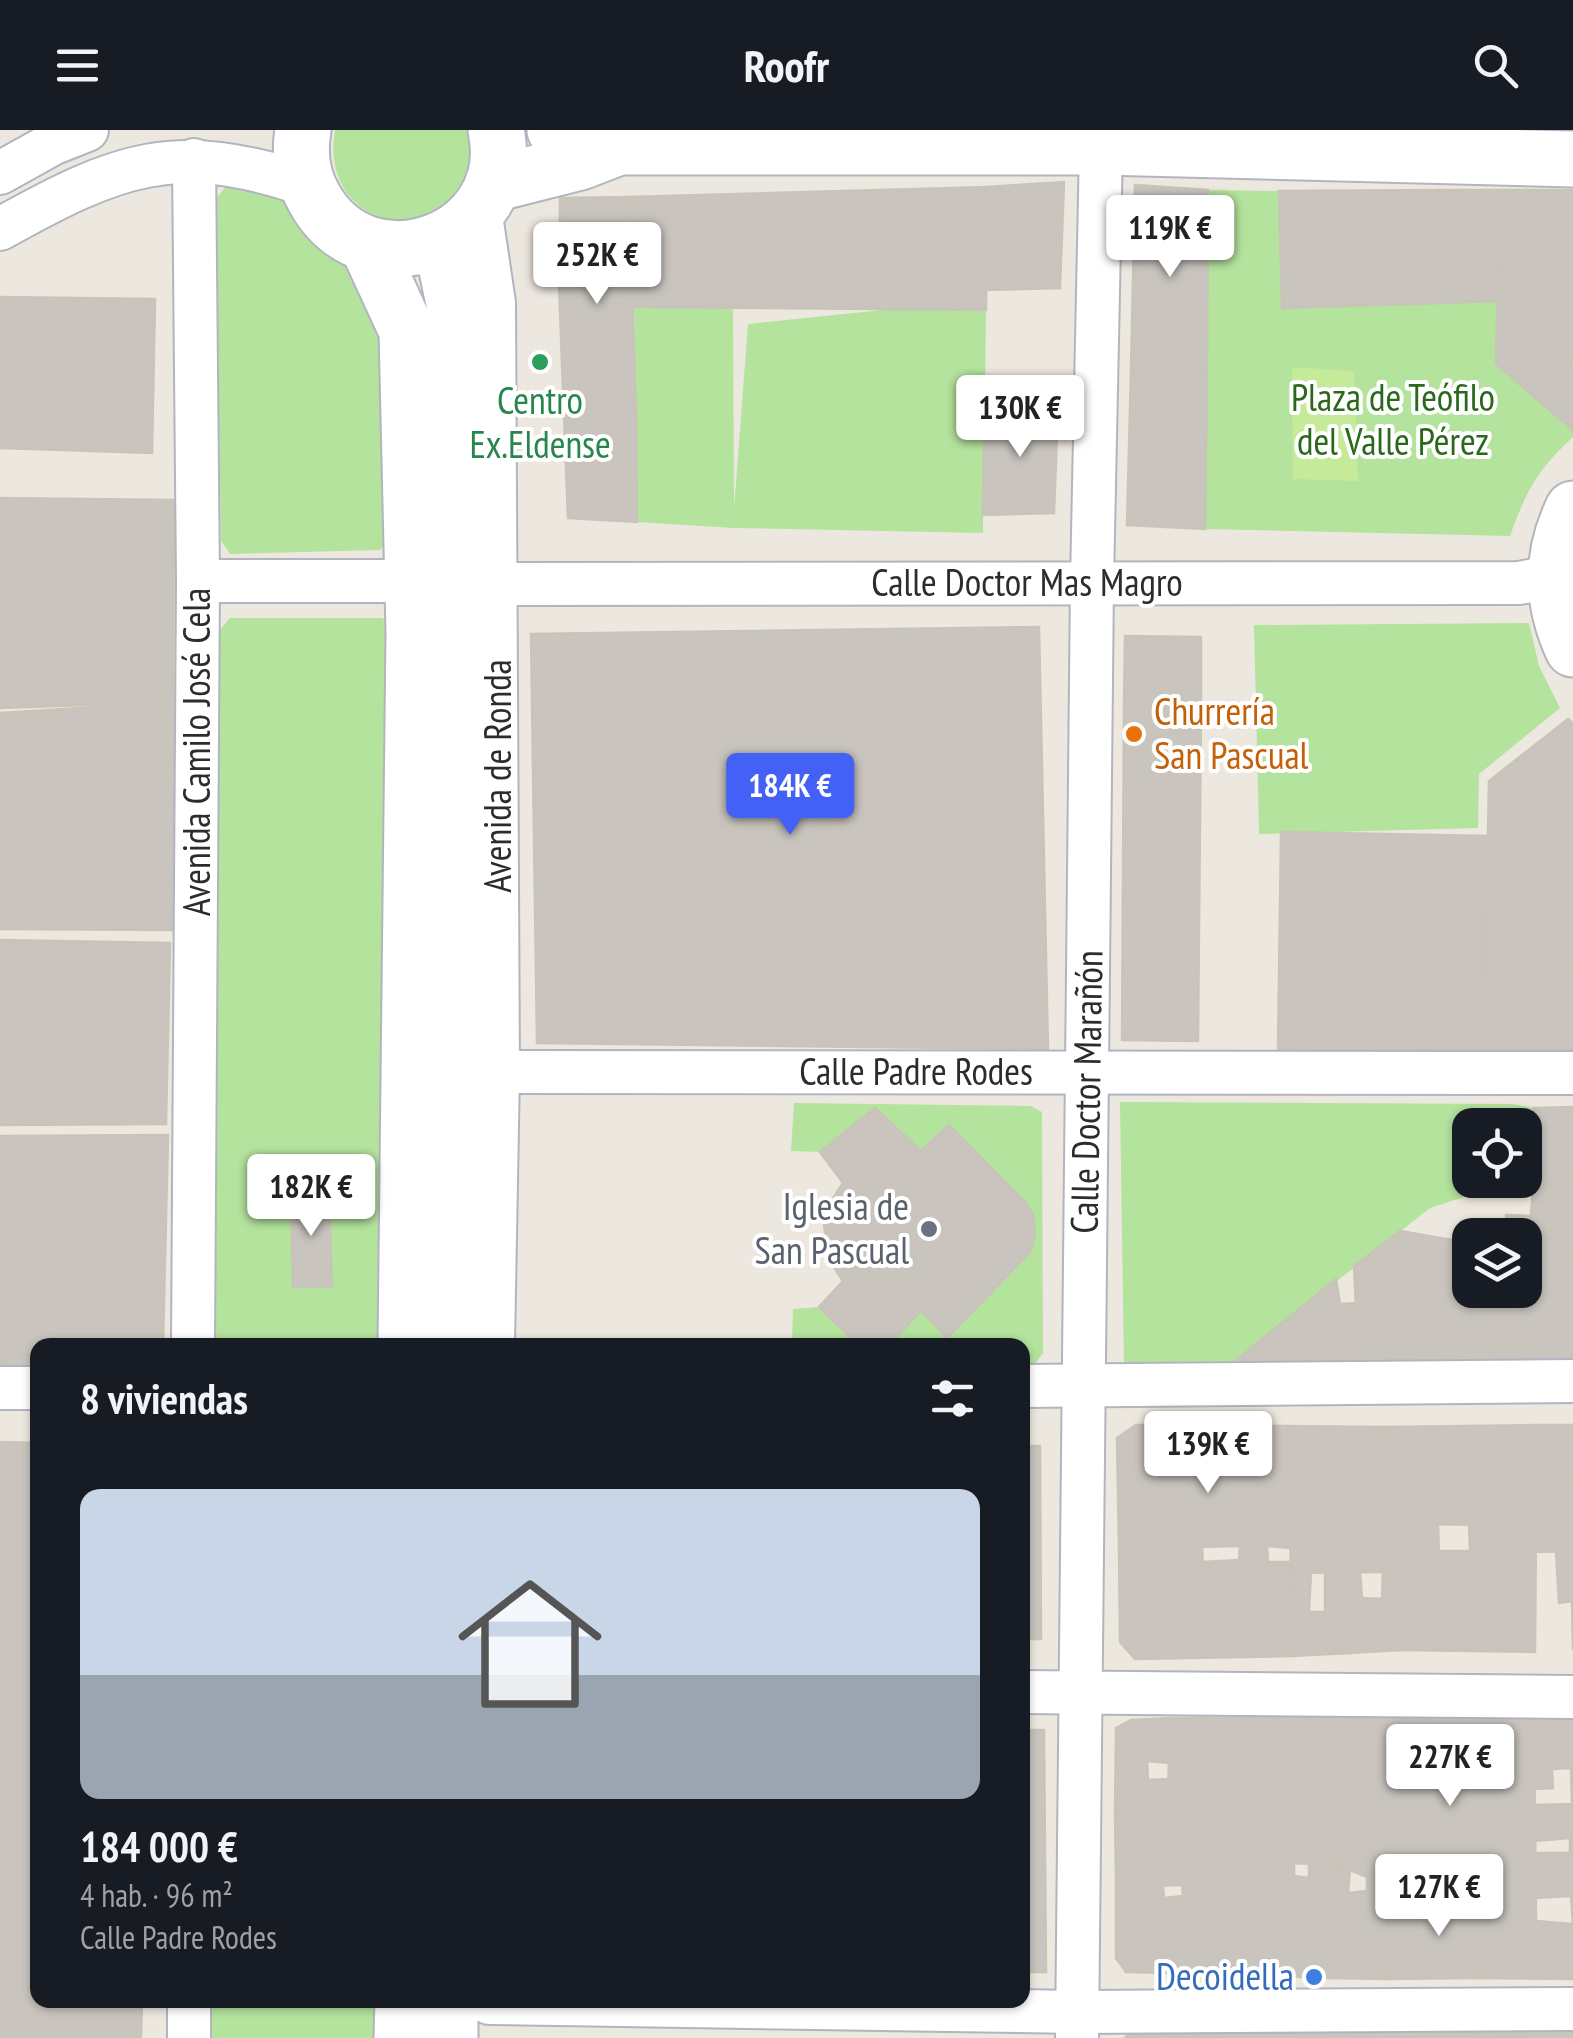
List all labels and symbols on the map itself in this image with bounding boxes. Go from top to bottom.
pin: 119K € [1089,195,1251,280]
pin: 252K € [516,222,678,307]
marker: Centro Ex.Eldense [529,351,551,373]
park label: Plaza de Teófilo del Valle Pérez [1291,372,1495,465]
place label: Centro Ex.Eldense [469,375,611,468]
pin: 130K € [939,375,1101,460]
street label: Calle Doctor Mas Magro [871,557,1183,606]
street label: Avenida Camilo José Cela [171,588,220,916]
street label: Avenida de Ronda [472,659,521,893]
place label: Churrería San Pascual [1154,686,1309,779]
marker: Churrería San Pascual [1123,723,1145,745]
pin: 184K € [709,753,871,838]
street label: Calle Doctor Marañón [1059,950,1112,1234]
street label: Calle Padre Rodes [799,1046,1033,1095]
pin: 182K € [230,1154,392,1239]
place label: Iglesia de San Pascual [755,1181,909,1274]
marker: Iglesia de San Pascual [918,1218,940,1240]
pin: 139K € [1127,1411,1289,1496]
pin: 227K € [1369,1724,1531,1809]
pin: 127K € [1358,1854,1520,1939]
place label: Decoidella [1156,1951,1294,2000]
marker: Decoidella [1303,1966,1325,1988]

